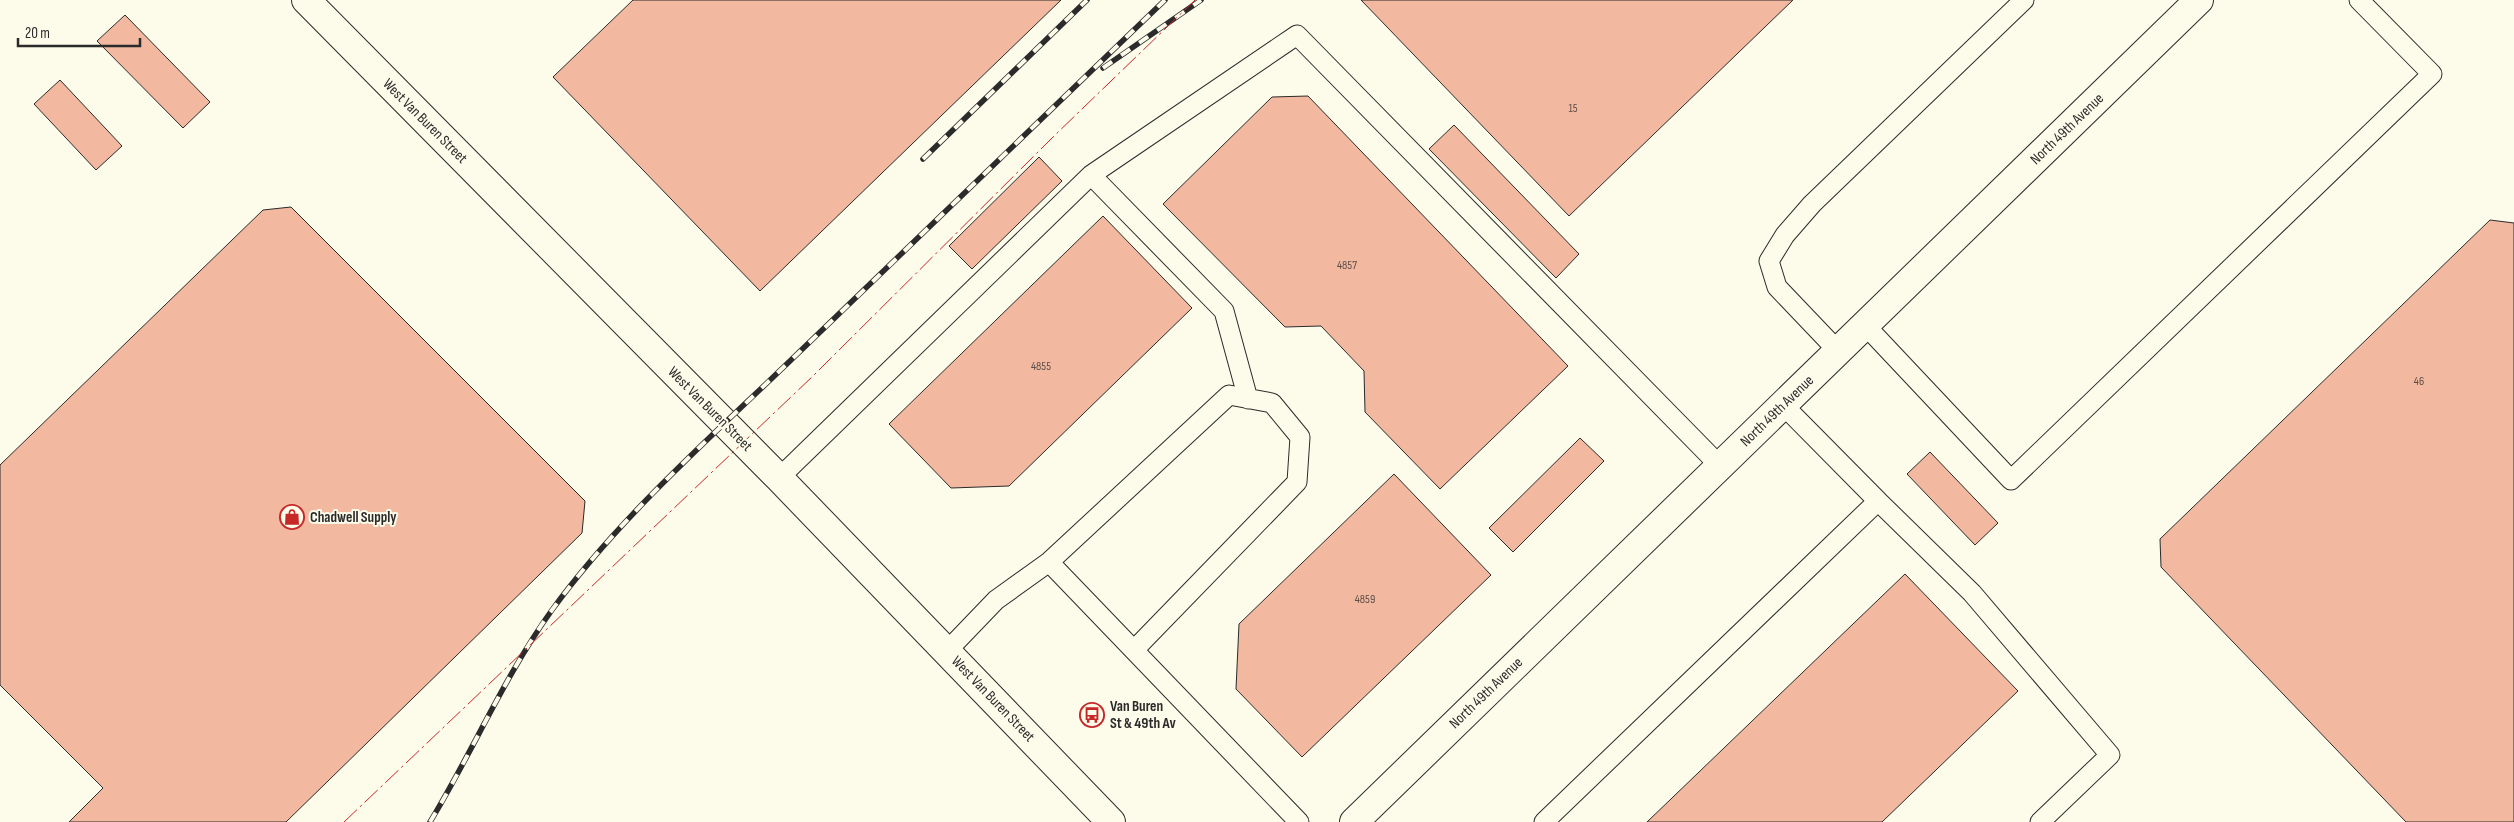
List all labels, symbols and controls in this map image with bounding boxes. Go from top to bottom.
scale bar [18,15,140,47]
text: 20 m [25,24,50,43]
street label: West Van Buren Street [379,75,472,168]
street label: North 49th Avenue [2026,89,2108,169]
house number: 15 [1568,101,1578,116]
house number: 4857 [1337,258,1357,273]
house number: 4855 [1031,359,1051,374]
street label: West Van Buren Street [664,363,757,456]
street label: North 49th Avenue [1736,371,1818,451]
house number: 46 [2414,374,2424,389]
shop icon: Chadwell Supply [279,504,305,530]
place label: Chadwell Supply [310,508,397,527]
house number: 4859 [1355,592,1375,607]
street label: West Van Buren Street [947,652,1039,746]
street label: North 49th Avenue [1445,653,1527,733]
place label: Van Buren St & 49th Av [1110,697,1176,733]
bus stop icon: Van Buren St & 49th Av [1079,702,1105,728]

